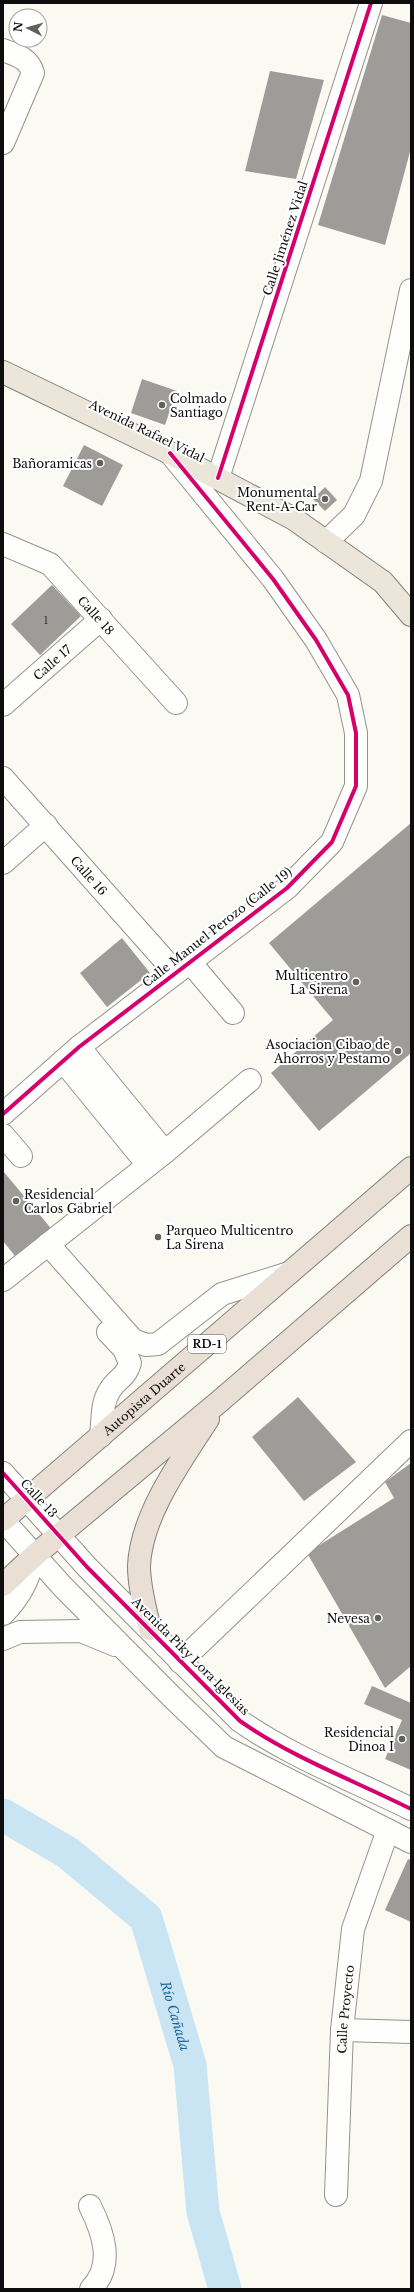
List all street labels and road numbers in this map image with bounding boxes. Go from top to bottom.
street label: Calle Jiménez Vidal [259,179,311,297]
street label: Avenida Rafael Vidal [86,396,207,465]
street label: Calle 18 [75,593,118,638]
street label: Calle 17 [30,641,75,683]
street label: Calle 16 [68,853,111,898]
street label: Calle Manuel Perozo (Calle 19) [139,864,295,990]
road number: RD-1 [188,1335,226,1353]
street label: Autopista Duarte [99,1359,188,1439]
street label: Calle 13 [17,1476,61,1520]
street label: Avenida Piky Lora Iglesias [128,1593,253,1718]
street label: Calle Proyecto [334,1964,357,2054]

